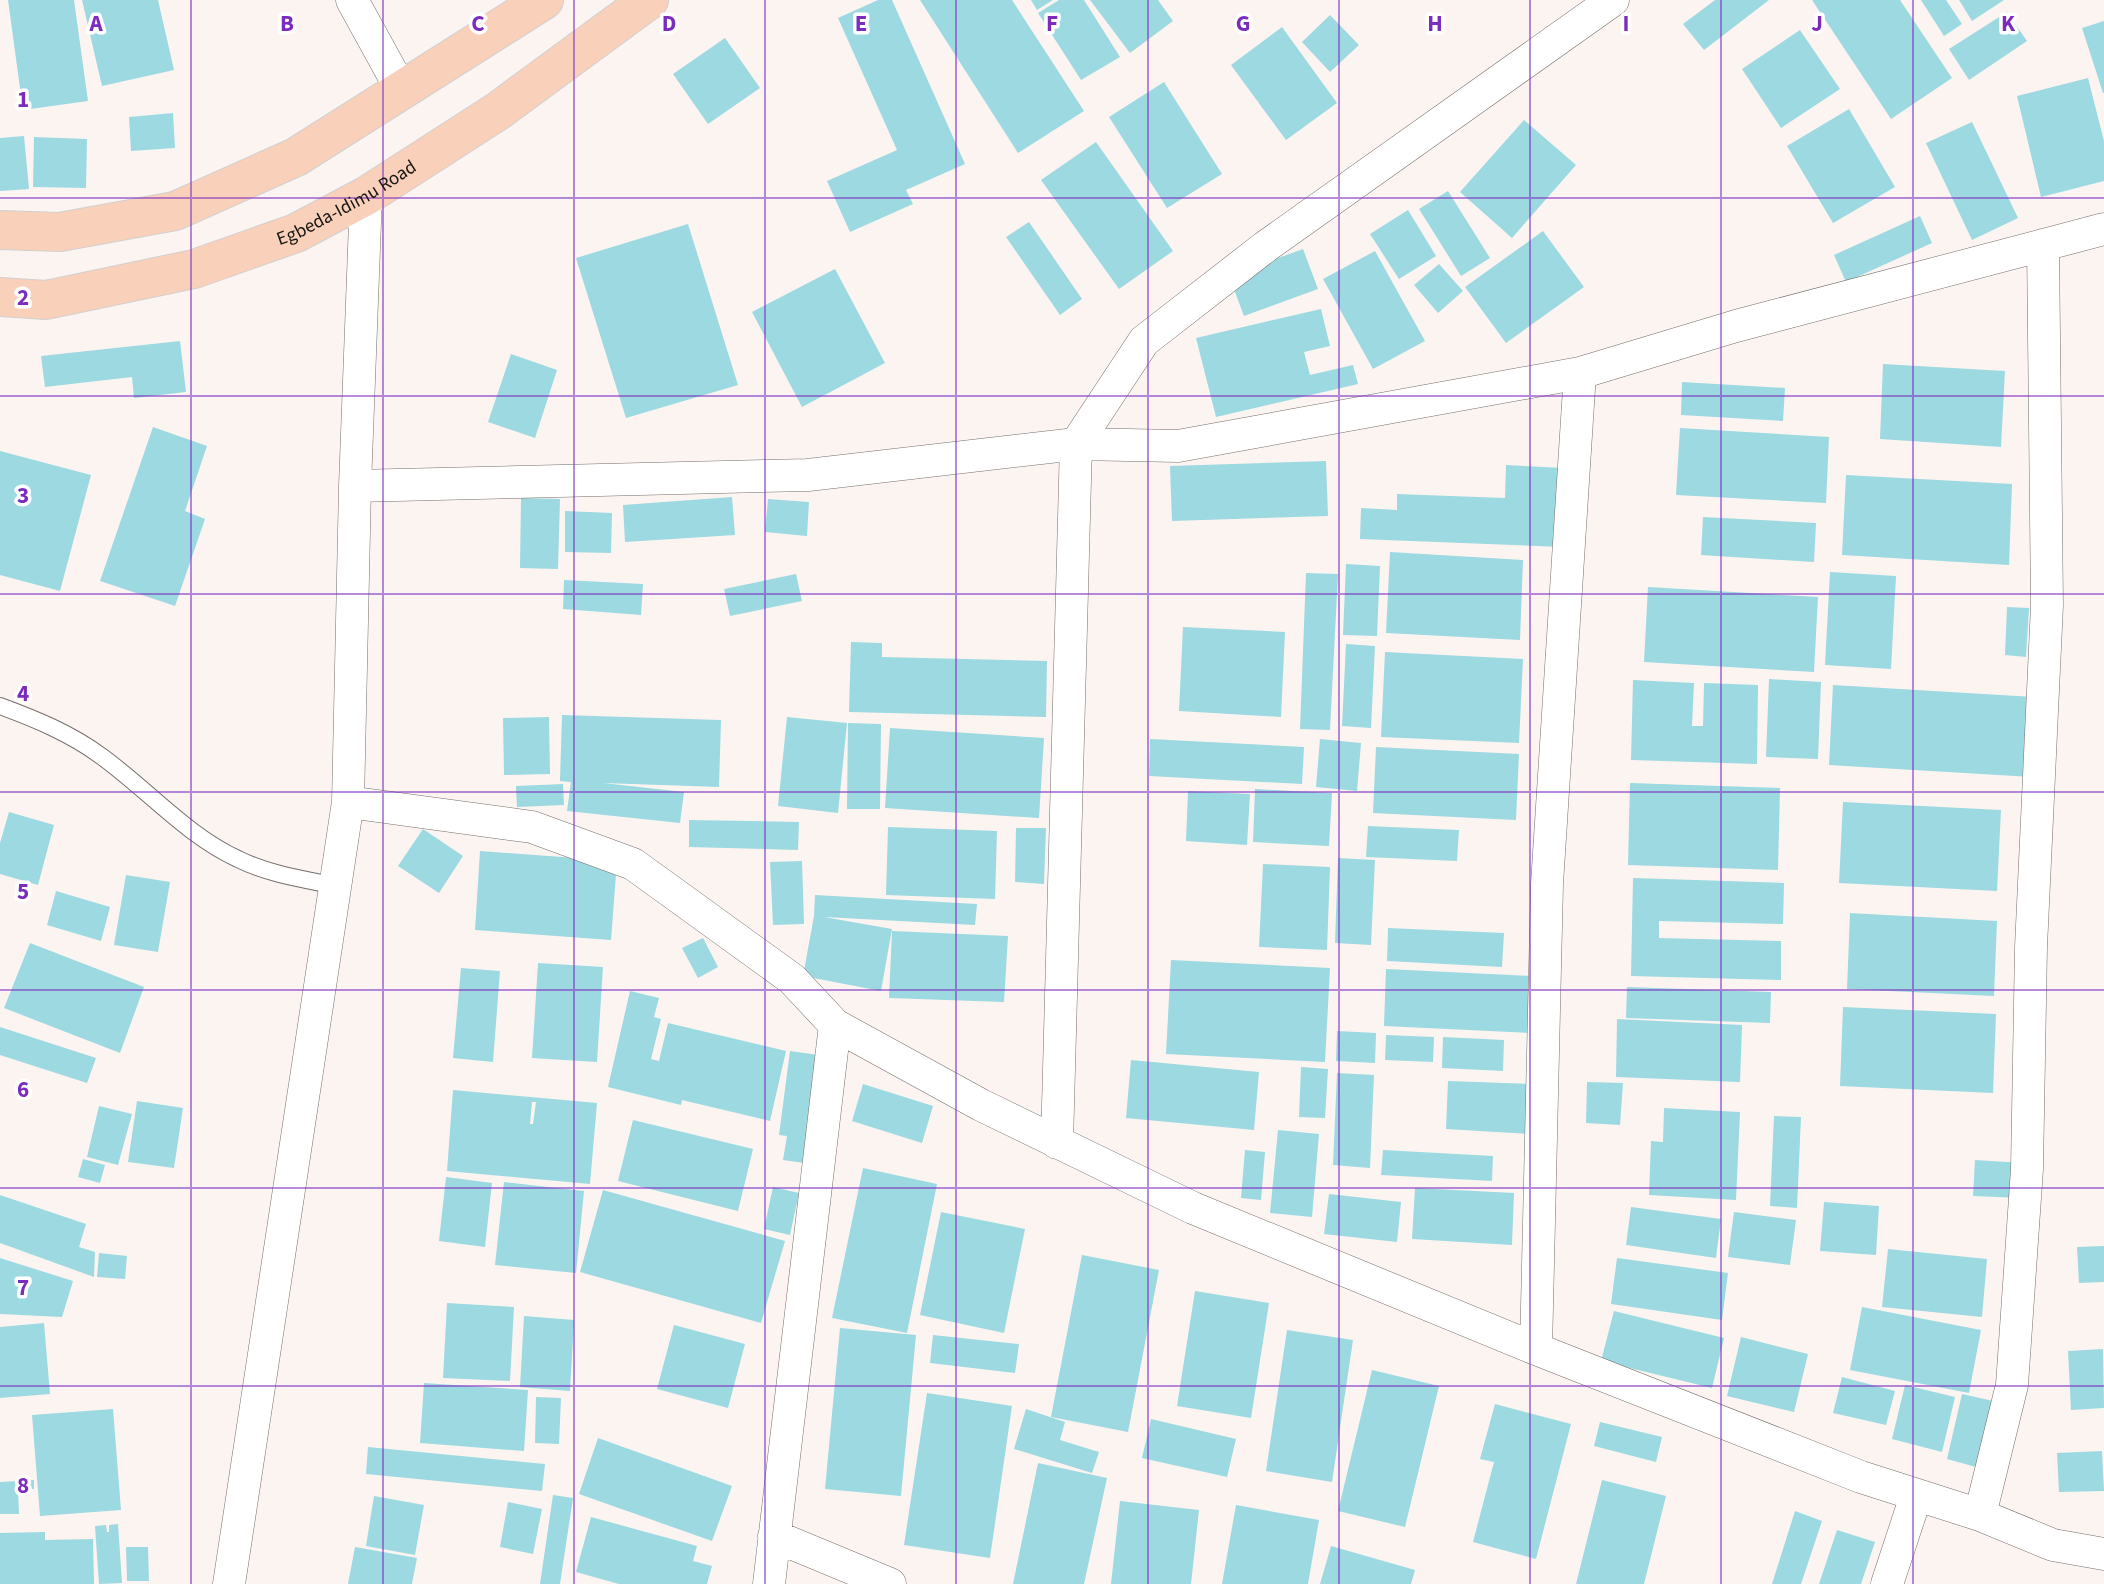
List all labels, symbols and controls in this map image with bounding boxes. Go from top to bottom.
text: A [88,7,103,40]
text: B [280,7,294,40]
text: C [471,7,485,40]
text: D [662,7,676,40]
text: E [855,7,867,40]
text: F [1046,7,1058,40]
text: G [1236,7,1250,40]
text: H [1427,7,1443,40]
text: I [1623,7,1629,40]
text: J [1811,7,1823,40]
text: K [2001,7,2016,40]
text: 1 [17,83,29,116]
street label: Egbeda-Idimu Road [273,153,422,252]
text: 2 [17,281,29,314]
text: 3 [17,479,29,512]
text: 4 [17,677,29,710]
text: 5 [17,875,29,908]
text: 6 [17,1073,29,1106]
text: 7 [17,1271,29,1304]
text: 8 [17,1469,29,1502]

